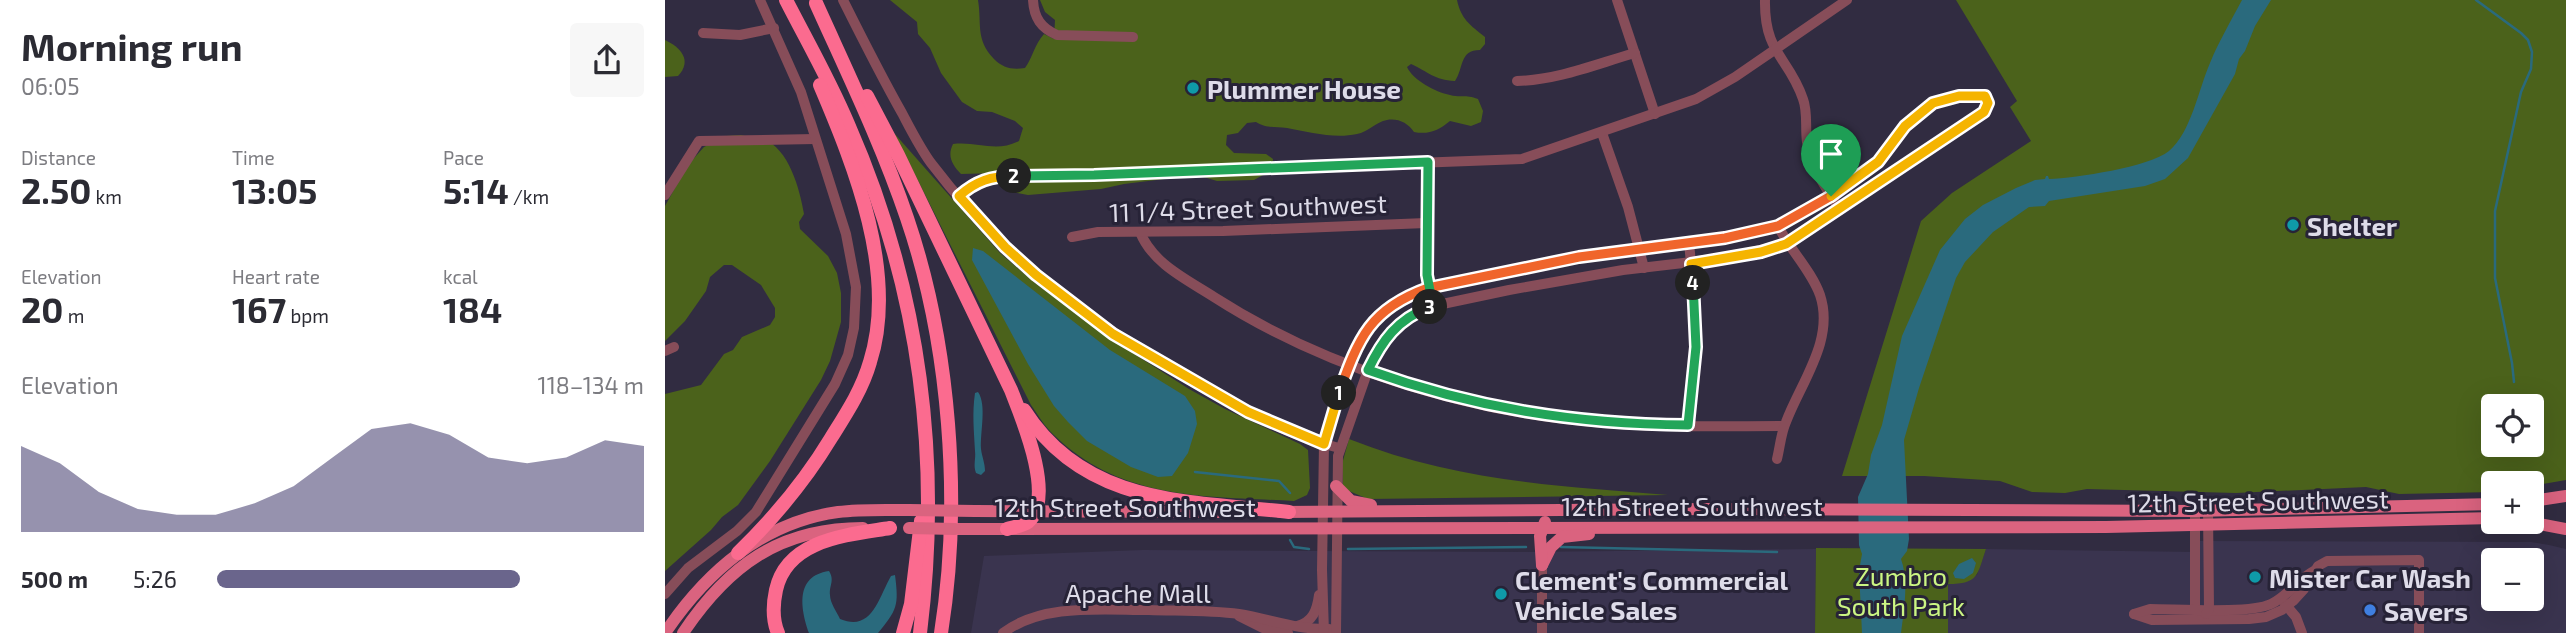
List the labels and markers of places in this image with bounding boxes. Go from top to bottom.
place label: Plummer House [1207,73,1401,104]
marker: Plummer House [1185,80,1201,96]
pin [1801,124,1861,196]
pin: 2 [997,158,1031,194]
place label: Shelter [2307,210,2397,241]
marker: Shelter [2285,217,2301,233]
pin: 4 [1675,266,1711,300]
pin: 3 [1413,290,1447,324]
pin: 1 [1321,376,1357,410]
place label: Mister Car Wash [2269,562,2471,593]
place label: Clement's Commercial Vehicle Sales [1515,564,1788,625]
marker: Mister Car Wash [2247,569,2263,585]
marker: Clement's Commercial Vehicle Sales [1493,586,1509,602]
place label: Savers [2384,595,2468,626]
marker: Savers [2362,602,2378,618]

